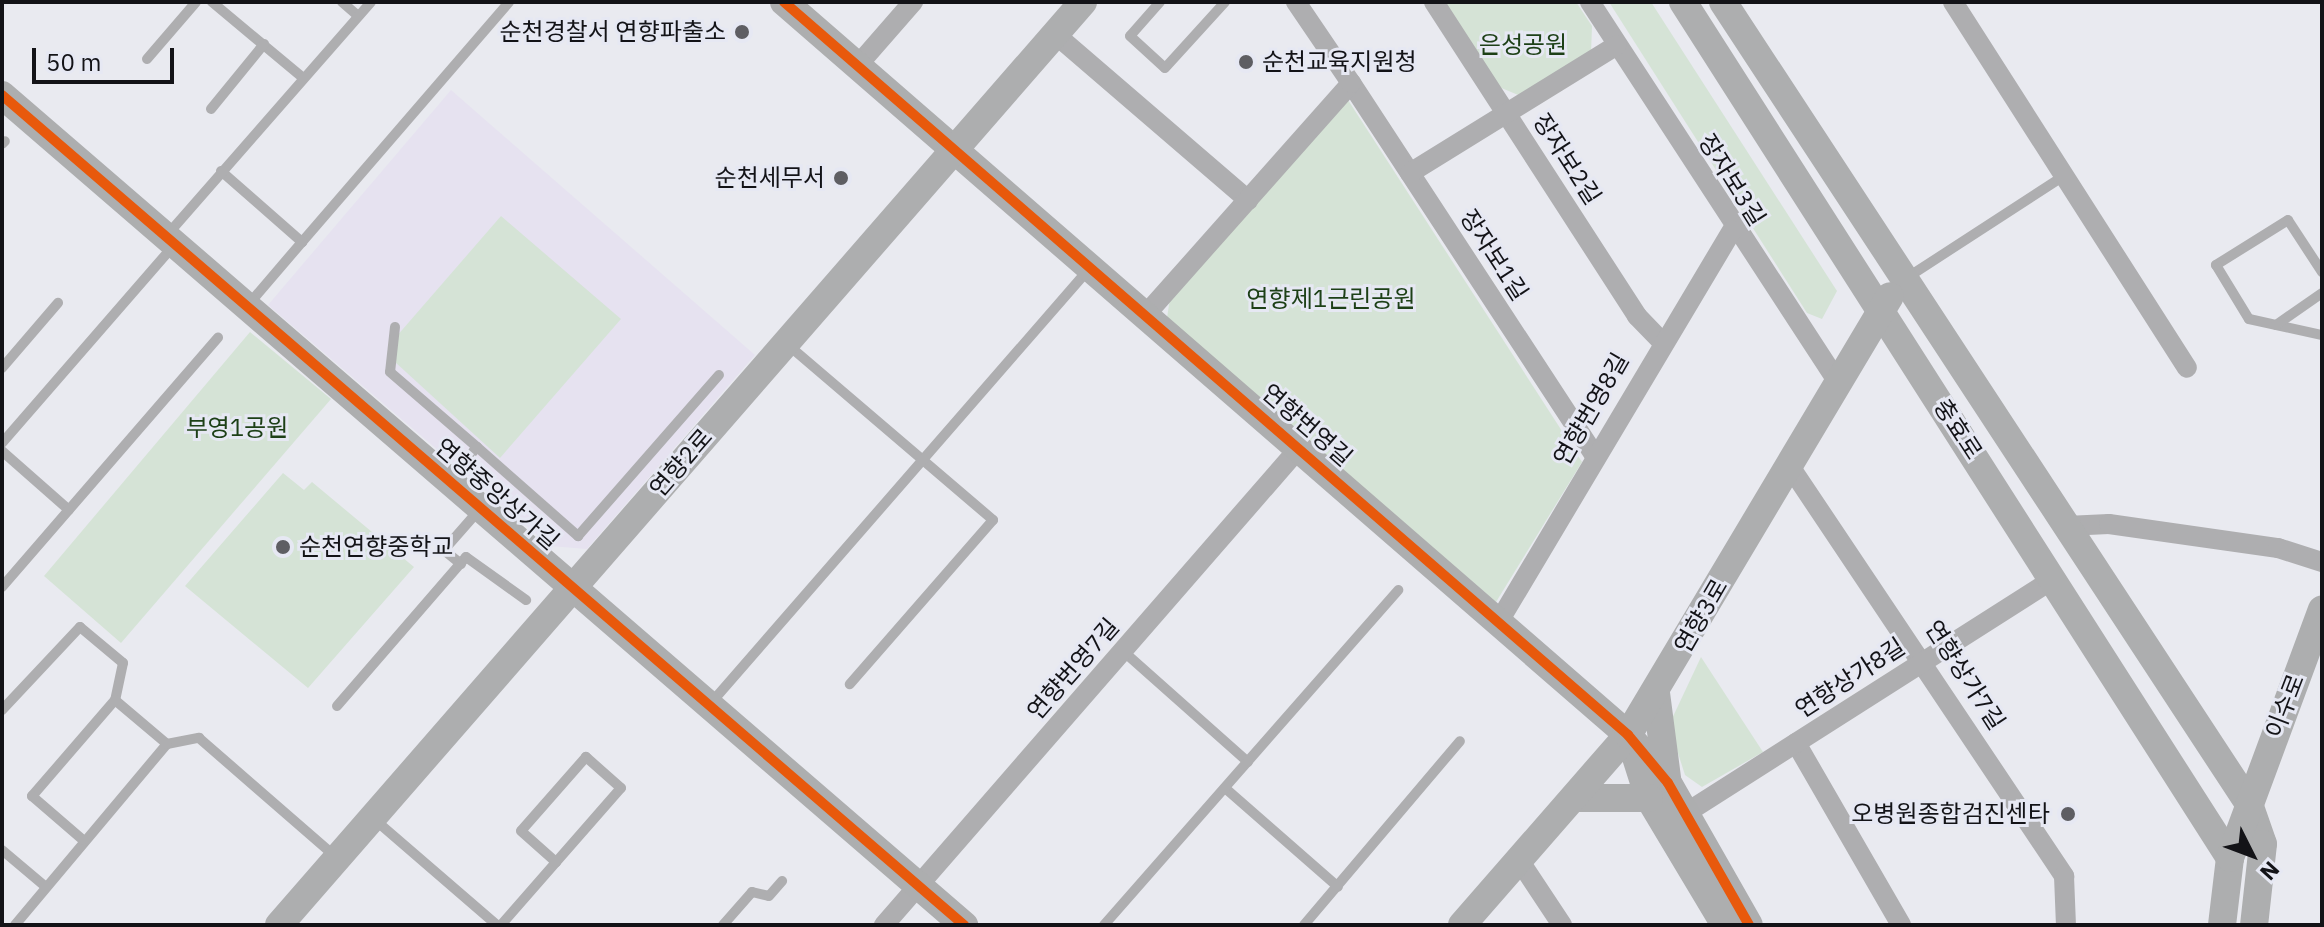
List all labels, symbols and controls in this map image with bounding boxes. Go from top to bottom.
place label: 순천경찰서 연향파출소 [500,18,726,46]
marker: 순천경찰서 연향파출소 [733,23,751,41]
park label: 은성공원 [1479,31,1567,59]
scale bar [36,32,178,82]
text: 50 m [46,46,101,78]
place label: 순천교육지원청 [1262,48,1417,76]
marker: 순천교육지원청 [1237,53,1255,71]
street label: 장자보2길 [1527,108,1607,210]
street label: 장자보3길 [1693,129,1771,231]
place label: 순천세무서 [715,164,825,192]
marker: 순천세무서 [832,169,850,187]
street label: 장자보1길 [1454,204,1534,306]
park label: 연향제1근린공원 [1247,285,1415,313]
street label: 연향번영8길 [1547,348,1635,470]
street label: 연향번영길 [1256,378,1358,472]
street label: 충효로 [1928,393,1988,465]
park label: 부영1공원 [186,414,288,442]
street label: 연향2로 [644,423,718,503]
street label: 연향중앙상가길 [429,432,565,556]
place label: 순천연향중학교 [299,533,454,561]
marker: 순천연향중학교 [274,538,292,556]
street label: 연향3로 [1668,574,1734,658]
street label: 연향번영7길 [1021,612,1125,726]
street label: 연향상가7길 [1919,615,2011,735]
street label: 연향상가8길 [1790,632,1910,724]
street label: 이수로 [2260,670,2310,742]
place label: 오병원종합검진센타 [1851,800,2050,828]
marker: 오병원종합검진센타 [2057,803,2079,825]
north arrow [2212,815,2292,895]
text: N [2254,856,2286,887]

